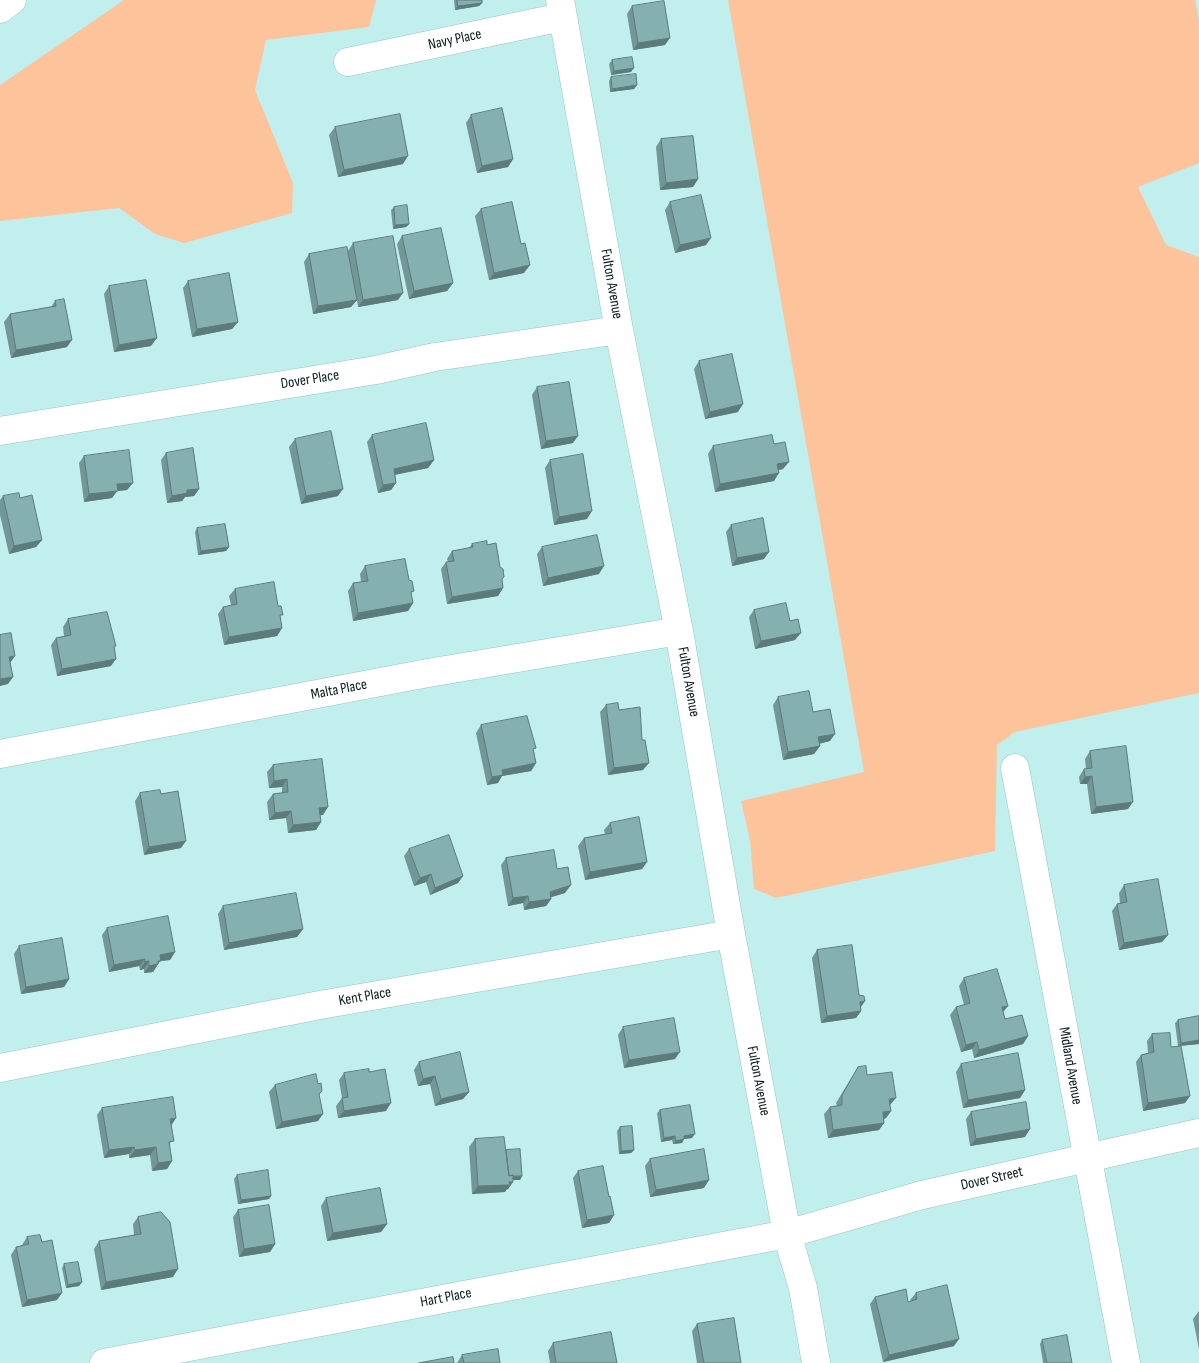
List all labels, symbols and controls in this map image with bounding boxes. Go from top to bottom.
street label: Navy Place [427,26,483,54]
street label: Fulton Avenue [596,248,626,320]
street label: Dover Place [280,367,340,393]
street label: Fulton Avenue [673,646,703,718]
street label: Malta Place [309,676,369,704]
street label: Kent Place [337,984,393,1010]
street label: Midland Avenue [1054,1026,1086,1106]
street label: Fulton Avenue [742,1044,774,1118]
street label: Dover Street [959,1163,1025,1195]
street label: Hart Place [419,1284,473,1312]

